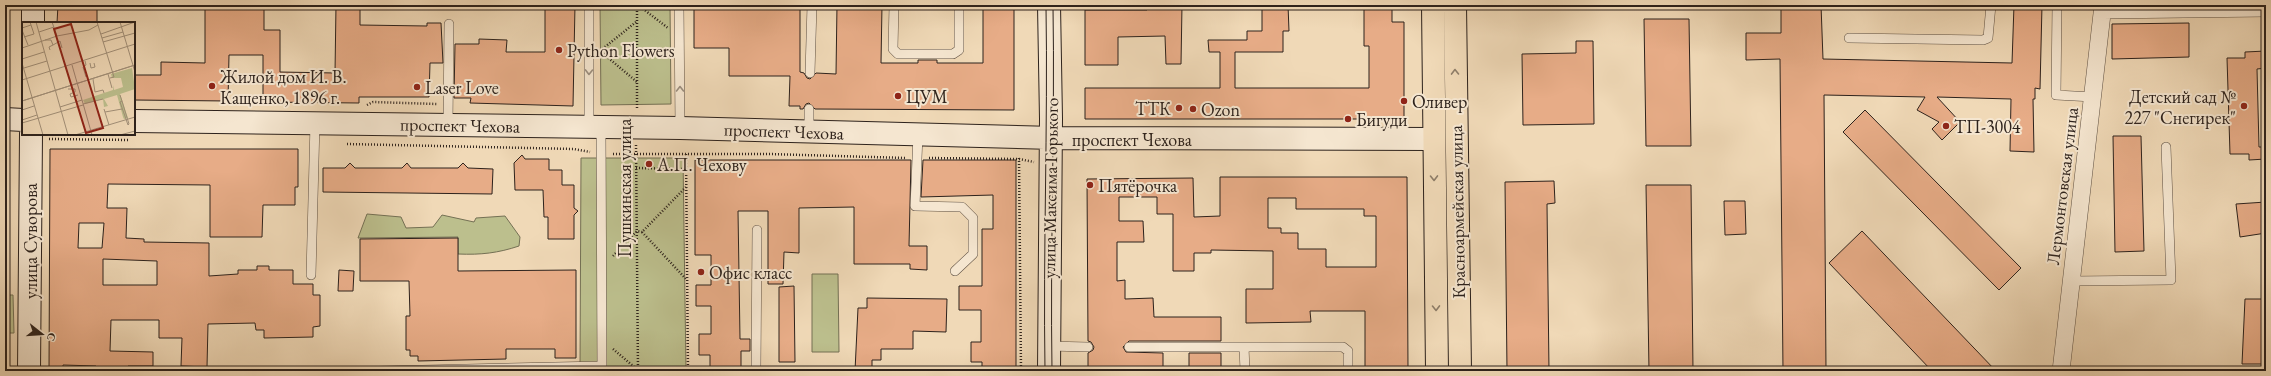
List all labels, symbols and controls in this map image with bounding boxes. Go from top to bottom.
inset map [22,22,135,135]
place label: Python Flowers [567,39,675,62]
marker: Python Flowers [554,45,564,55]
place label: Жилой дом И. В. Кащенко, 1896 г. [219,65,347,109]
one-way arrow [585,69,593,75]
one-way arrow [1451,69,1459,75]
place label: Laser Love [425,76,499,99]
marker: Жилой дом И. В. Кащенко, 1896 г. [207,81,217,91]
marker: Laser Love [412,82,422,92]
place label: ЦУМ [906,85,948,108]
place label: Детский сад № 227 "Снегирек" [2125,85,2236,129]
one-way arrow [675,86,684,92]
place label: Оливер [1412,90,1467,113]
marker: ЦУМ [893,91,903,101]
marker: Оливер [1399,96,1409,106]
street label: улица Максима Горького [1037,97,1063,279]
place label: ТТК [1135,97,1171,120]
place label: Ozon [1201,98,1240,121]
marker: Детский сад № 227 "Снегирек" [2239,101,2249,111]
marker: ТТК [1174,103,1184,113]
marker: Ozon [1188,104,1198,114]
street label: Лермонтовская улица [2041,105,2083,266]
place label: Бигуди [1356,108,1408,131]
street label: проспект Чехова [400,112,521,138]
marker: Бигуди [1343,114,1353,124]
place label: ТП-3004 [1954,115,2021,138]
street label: проспект Чехова [724,117,845,145]
street label: Пушкинская улица [613,118,636,257]
marker: ТП-3004 [1941,121,1951,131]
street label: Красноармейская улица [1444,124,1470,299]
street label: проспект Чехова [1072,128,1193,151]
place label: А.П. Чехову [656,153,747,176]
marker: А.П. Чехову [644,159,654,169]
place label: Пятёрочка [1098,174,1178,197]
one-way arrow [1430,175,1438,181]
marker: Пятёрочка [1085,180,1095,190]
street label: улица Суворова [19,182,42,299]
place label: Офис класс [709,261,792,284]
marker: Офис класс [696,267,706,277]
one-way arrow [1432,305,1440,311]
north arrow [22,314,62,354]
text: С [44,331,59,343]

